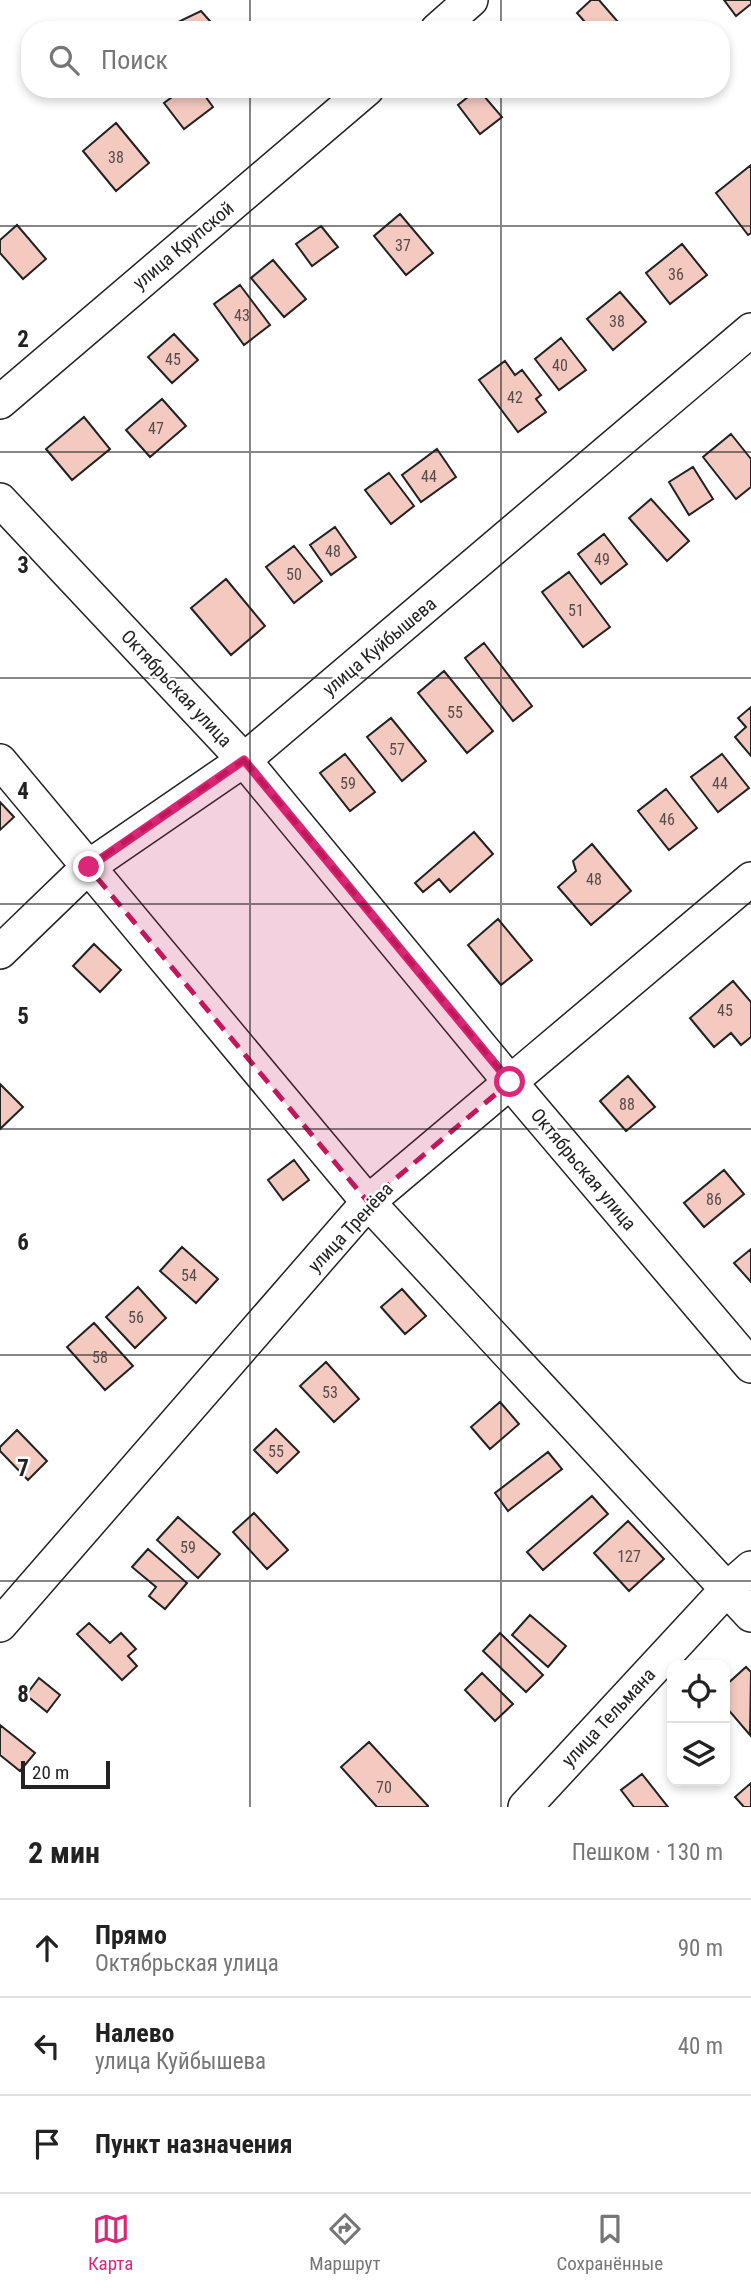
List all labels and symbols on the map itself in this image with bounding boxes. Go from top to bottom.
house number: 38 [108,148,124,167]
street label: улица Крупской [128,197,238,294]
house number: 37 [395,236,411,255]
house number: 36 [668,265,684,284]
house number: 43 [234,306,250,325]
house number: 38 [609,312,625,331]
text: 2 [17,326,29,353]
house number: 45 [165,350,181,369]
house number: 40 [552,356,568,375]
house number: 42 [507,388,523,407]
house number: 47 [148,419,164,438]
house number: 44 [421,467,437,486]
house number: 48 [325,542,341,561]
house number: 49 [594,550,610,569]
text: 3 [17,552,29,579]
house number: 50 [286,565,302,584]
street label: улица Куйбышева [318,592,441,701]
house number: 51 [568,601,584,620]
street label: Октябрьская улица [116,625,237,752]
house number: 55 [447,703,463,722]
house number: 57 [389,740,405,759]
house number: 59 [340,774,356,793]
house number: 44 [712,774,728,793]
text: 4 [17,778,29,805]
house number: 46 [659,810,675,829]
route end [73,851,104,882]
house number: 48 [586,870,602,889]
house number: 45 [717,1001,733,1020]
text: 5 [17,1003,29,1030]
route start [494,1066,525,1097]
house number: 88 [619,1095,635,1114]
street label: Октябрьская улица [526,1104,641,1235]
street label: улица Тренёва [303,1178,398,1277]
house number: 86 [706,1190,722,1209]
text: 6 [17,1229,29,1256]
house number: 54 [181,1266,197,1285]
house number: 56 [128,1308,144,1327]
house number: 58 [92,1348,108,1367]
house number: 53 [322,1383,338,1402]
house number: 55 [268,1442,284,1461]
text: 7 [17,1455,29,1482]
house number: 59 [180,1538,196,1557]
house number: 127 [617,1547,641,1566]
street label: улица Тельмана [557,1663,660,1772]
text: 8 [17,1681,29,1708]
scale bar [21,1758,110,1790]
house number: 70 [376,1778,392,1797]

